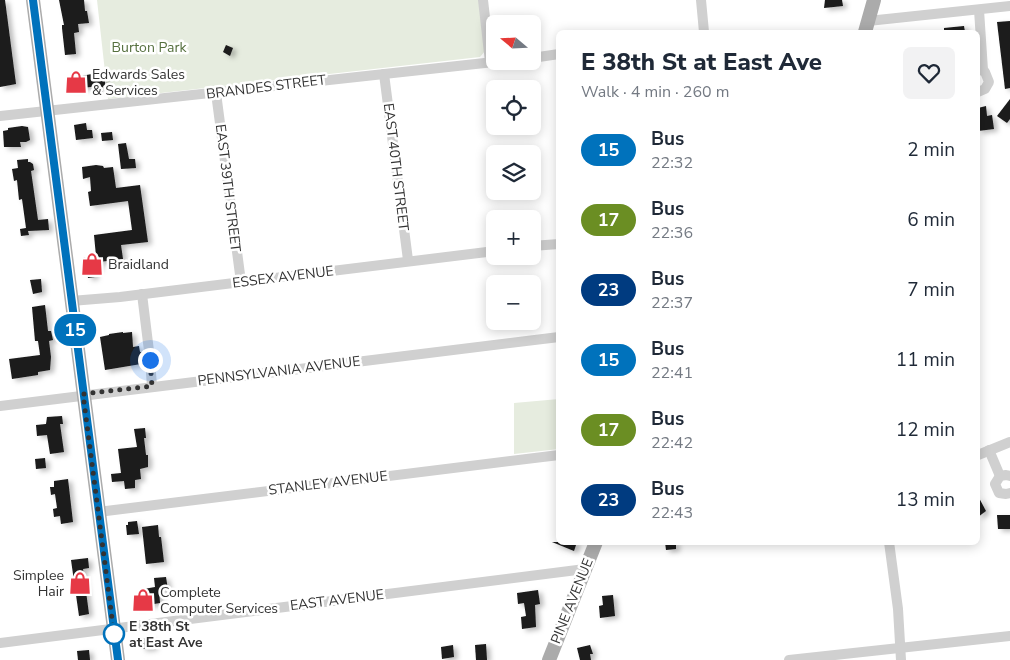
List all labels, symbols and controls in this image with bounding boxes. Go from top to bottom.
north arrow [486,15,541,70]
map controls [486,15,541,330]
park label: Burton Park [112,38,187,57]
text: E 38th St at East Ave [581,46,822,78]
button: heart [903,47,955,99]
place label: Edwards Sales & Services [92,65,185,100]
shop icon: Edwards Sales & Services [63,69,89,95]
street label: BRANDES STREET [205,70,328,104]
button: locate [486,80,541,135]
text: Walk · 4 min · 260 m [581,81,729,103]
street label: EAST 40TH STREET [379,102,413,233]
street label: EAST 39TH STREET [211,123,245,254]
text: Bus [651,126,684,152]
text: 2 min [907,137,955,163]
text: 15 [598,138,619,162]
button: layers [486,145,541,200]
text: 22:32 [651,152,693,174]
text: Bus [651,196,684,222]
text: 6 min [907,207,955,233]
text: 17 [598,208,619,232]
button: + [486,210,541,265]
text: 22:36 [651,222,693,244]
shop icon: Braidland [79,251,105,277]
place label: Braidland [108,255,169,274]
street label: ESSEX AVENUE [231,261,335,293]
text: Bus [651,266,684,292]
button: − [486,275,541,330]
text: 7 min [907,277,955,303]
text: 23 [598,278,619,302]
text: 22:37 [651,292,693,314]
line badge: 15 [52,314,98,346]
text: 15 [64,318,86,342]
text: Bus [651,336,684,362]
text: 11 min [896,347,955,373]
your location [138,348,163,373]
text: 15 [598,348,619,372]
street label: PENNSYLVANIA AVENUE [197,352,361,390]
text: 22:41 [651,362,693,384]
text: Bus [651,406,684,432]
text: 12 min [896,417,955,443]
text: 17 [598,418,619,442]
text: 22:42 [651,432,693,454]
street label: STANLEY AVENUE [267,466,389,500]
text: Bus [651,476,684,502]
text: 13 min [896,487,955,513]
text: 23 [598,488,619,512]
text: 22:43 [651,502,693,524]
street label: PINE AVENUE [546,555,598,647]
place label: Simplee Hair [13,566,64,601]
shop icon: Simplee Hair [67,570,93,596]
place label: Complete Computer Services [160,583,278,618]
street label: EAST AVENUE [289,585,385,615]
shop icon: Complete Computer Services [130,587,156,613]
place label: E 38th St at East Ave [129,617,203,652]
marker: E 38th St at East Ave [103,623,125,645]

